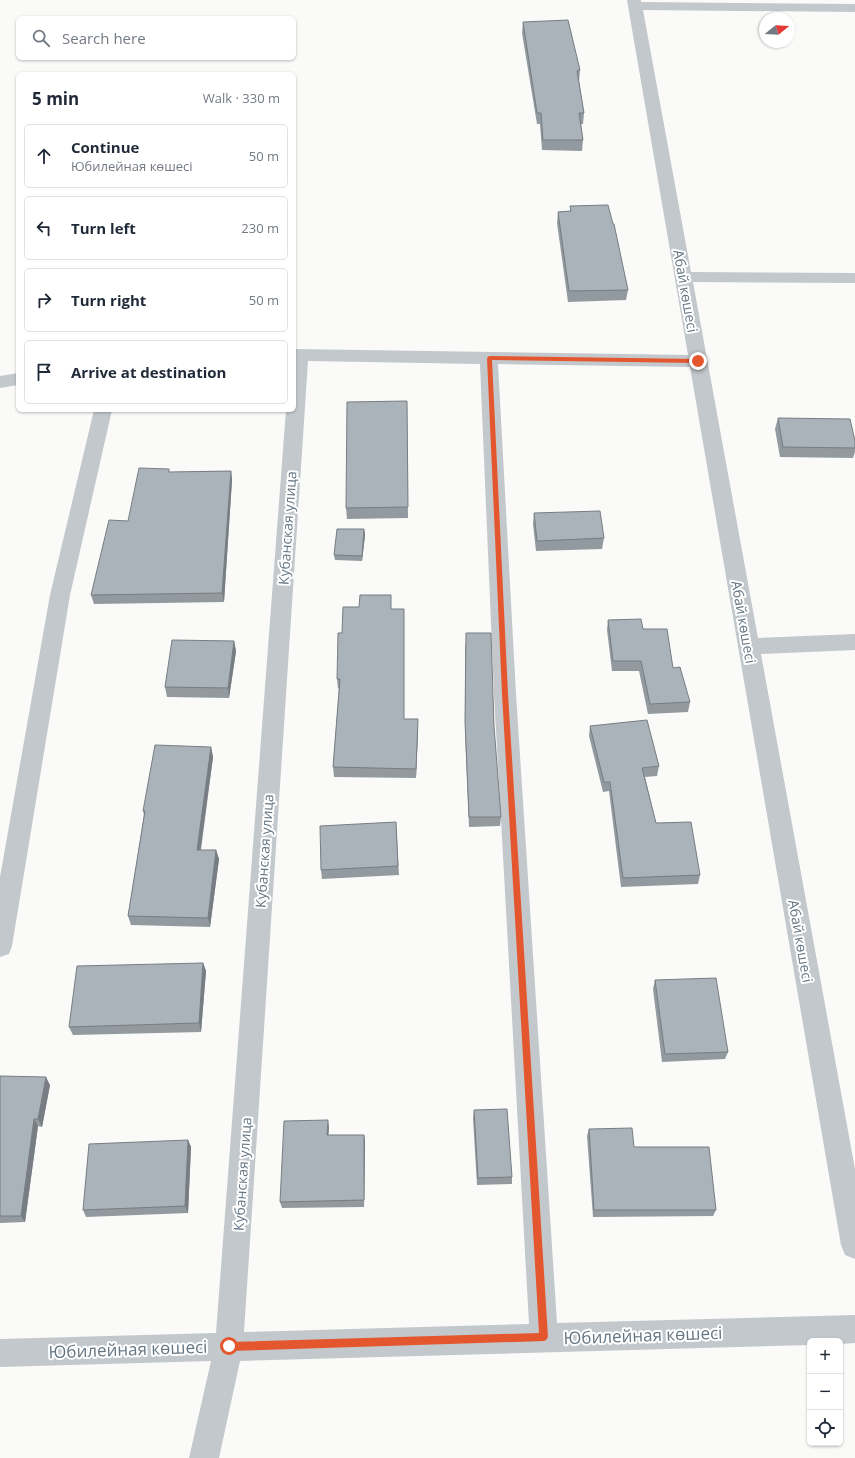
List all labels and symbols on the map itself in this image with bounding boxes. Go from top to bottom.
north arrow [759,12,795,48]
street label: Абай көшесі [669,248,703,334]
route end [689,352,707,370]
street label: Кубанская улица [274,470,300,586]
street label: Абай көшесі [727,579,761,665]
street label: Кубанская улица [251,793,277,909]
street label: Абай көшесі [784,898,818,984]
street label: Кубанская улица [229,1116,255,1232]
street label: Юбилейная көшесі [563,1321,723,1349]
street label: Юбилейная көшесі [48,1335,208,1363]
route start [220,1337,238,1355]

